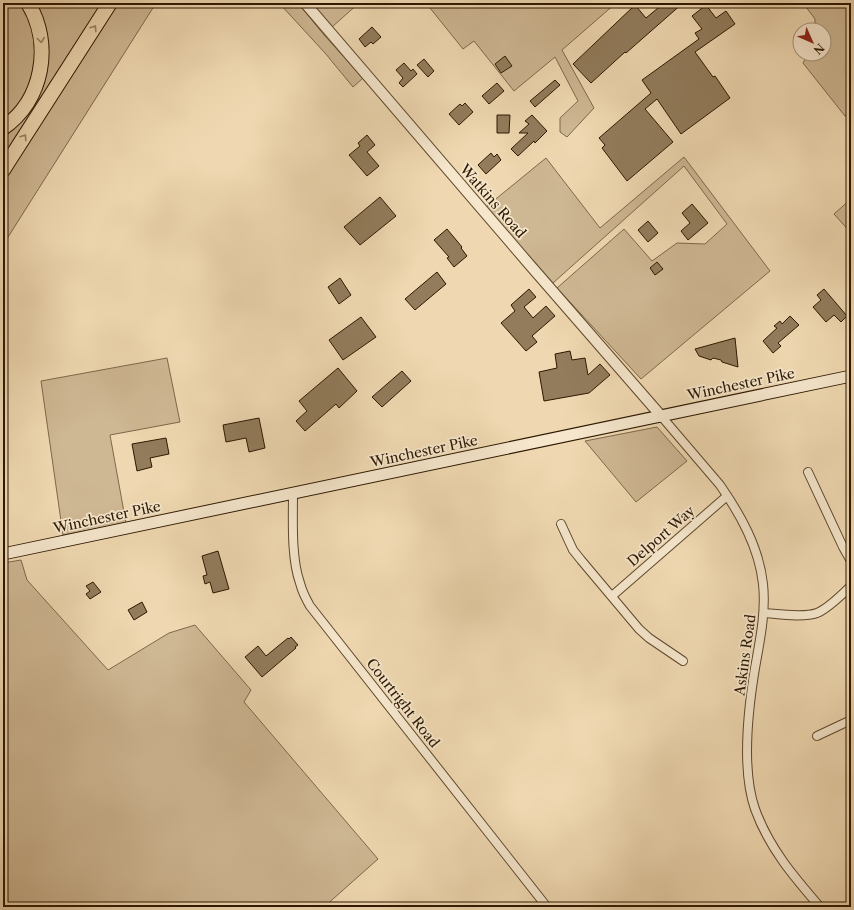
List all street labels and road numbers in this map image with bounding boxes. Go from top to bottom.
street label: Watkins Road [455,160,530,242]
street label: Winchester Pike [685,364,796,404]
street label: Winchester Pike [368,431,479,471]
street label: Winchester Pike [51,497,162,537]
street label: Delport Way [624,502,699,570]
street label: Askins Road [730,613,760,698]
street label: Courtright Road [363,655,444,752]

